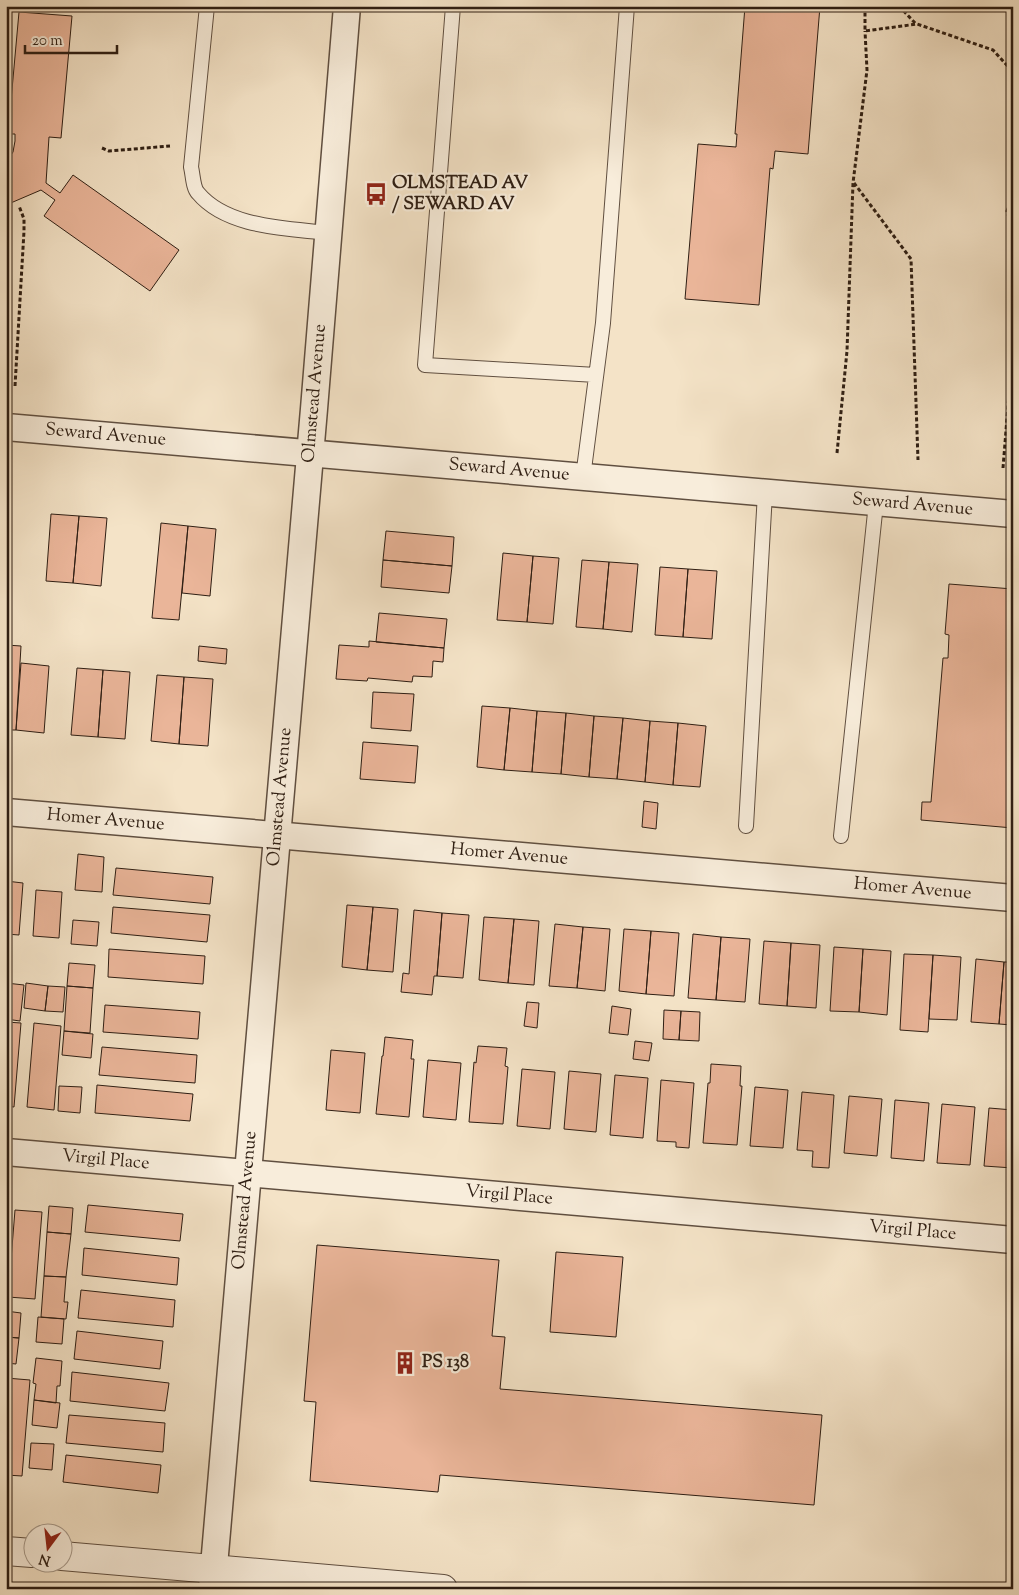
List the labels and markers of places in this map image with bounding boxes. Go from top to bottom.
place label: OLMSTEAD AV / SEWARD AV [392,171,529,218]
bus stop icon: OLMSTEAD AV / SEWARD AV [363,181,389,207]
building icon: PS 138 [392,1350,418,1376]
place label: PS 138 [422,1350,469,1376]

